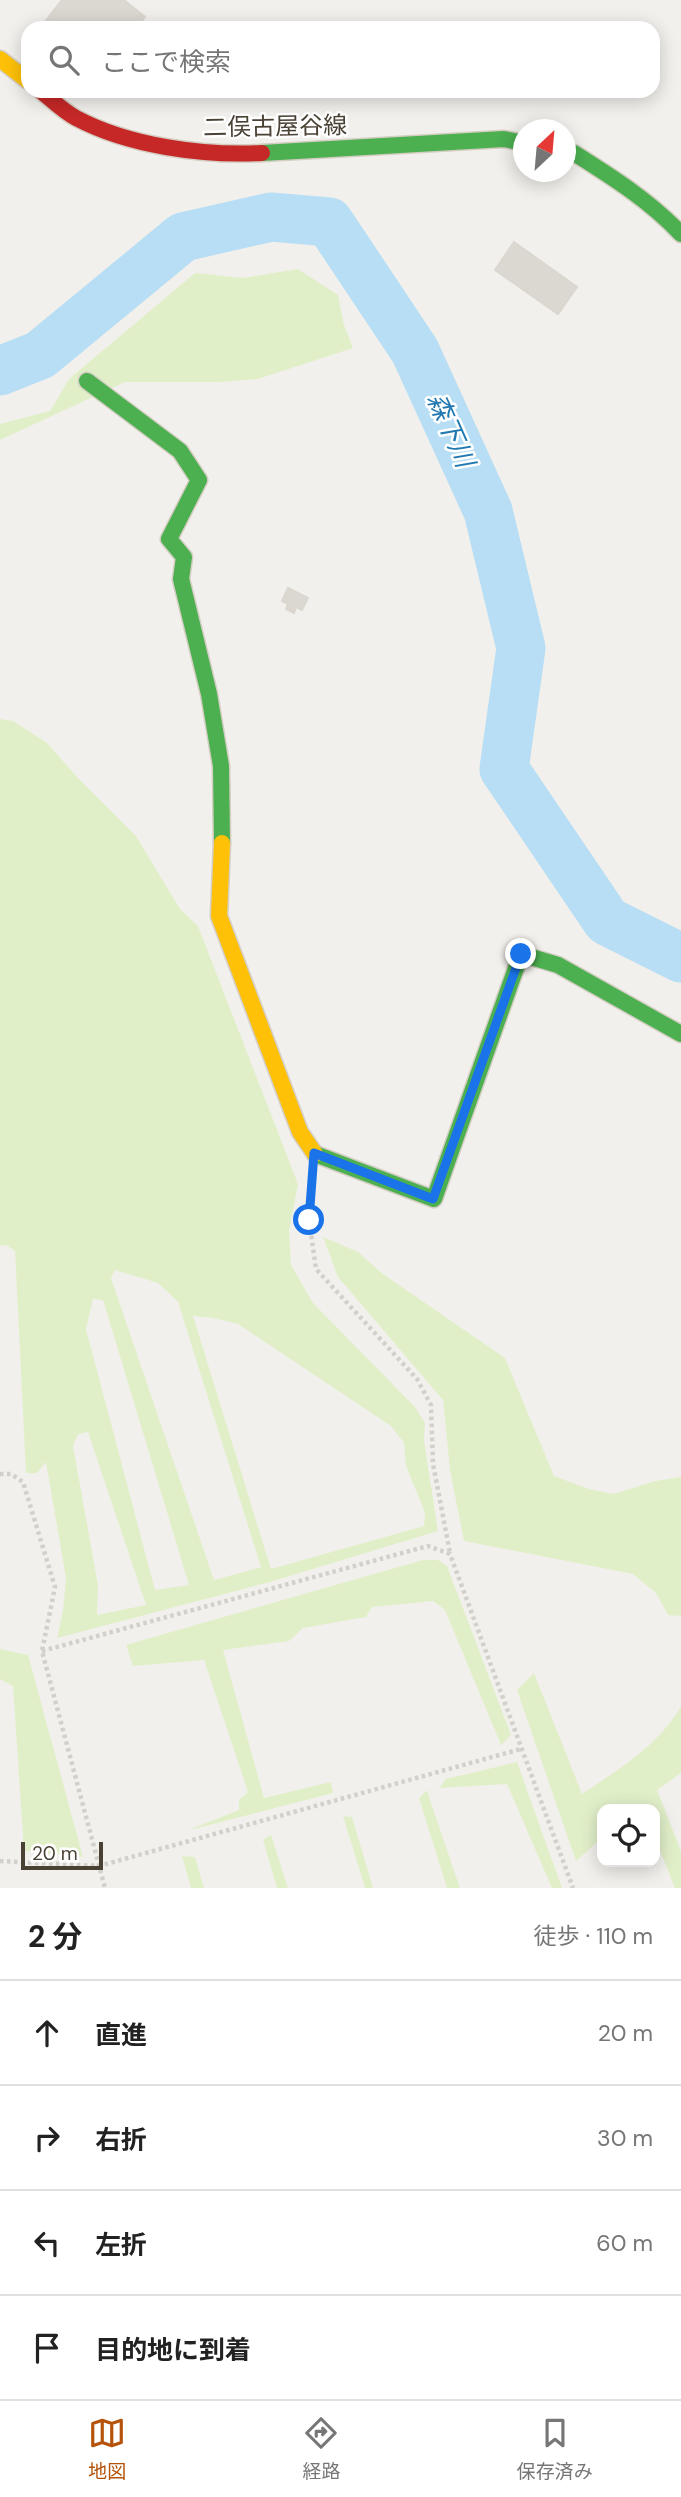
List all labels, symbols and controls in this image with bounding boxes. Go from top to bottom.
search box [21,21,660,98]
icon: search [45,41,83,79]
text: ここで検索 [101,45,231,79]
street label: 二俣古屋谷線 [203,109,347,143]
north arrow [513,119,576,182]
water label: 森下川 [420,387,484,475]
route end [505,938,536,969]
route start [293,1204,324,1235]
map controls [597,1804,660,1867]
button: locate [597,1804,660,1867]
scale bar [21,1839,103,1871]
text: 20 m [32,1841,78,1866]
text: 2 分 [28,1917,82,1956]
text: 徒歩 · 110 m [534,1921,653,1951]
icon: ahead [28,2014,66,2052]
text: 直進 [95,2018,147,2052]
text: 20 m [598,2018,653,2048]
icon: right [28,2119,66,2157]
text: 右折 [95,2123,147,2157]
text: 30 m [597,2123,653,2153]
icon: left [28,2224,66,2262]
text: 左折 [95,2228,147,2262]
text: 60 m [596,2228,653,2258]
icon: arrive [28,2329,66,2367]
text: 目的地に到着 [95,2333,251,2367]
tab: 地図 [88,2414,126,2484]
tab: 経路 [302,2414,341,2484]
tab: 保存済み [517,2414,593,2484]

